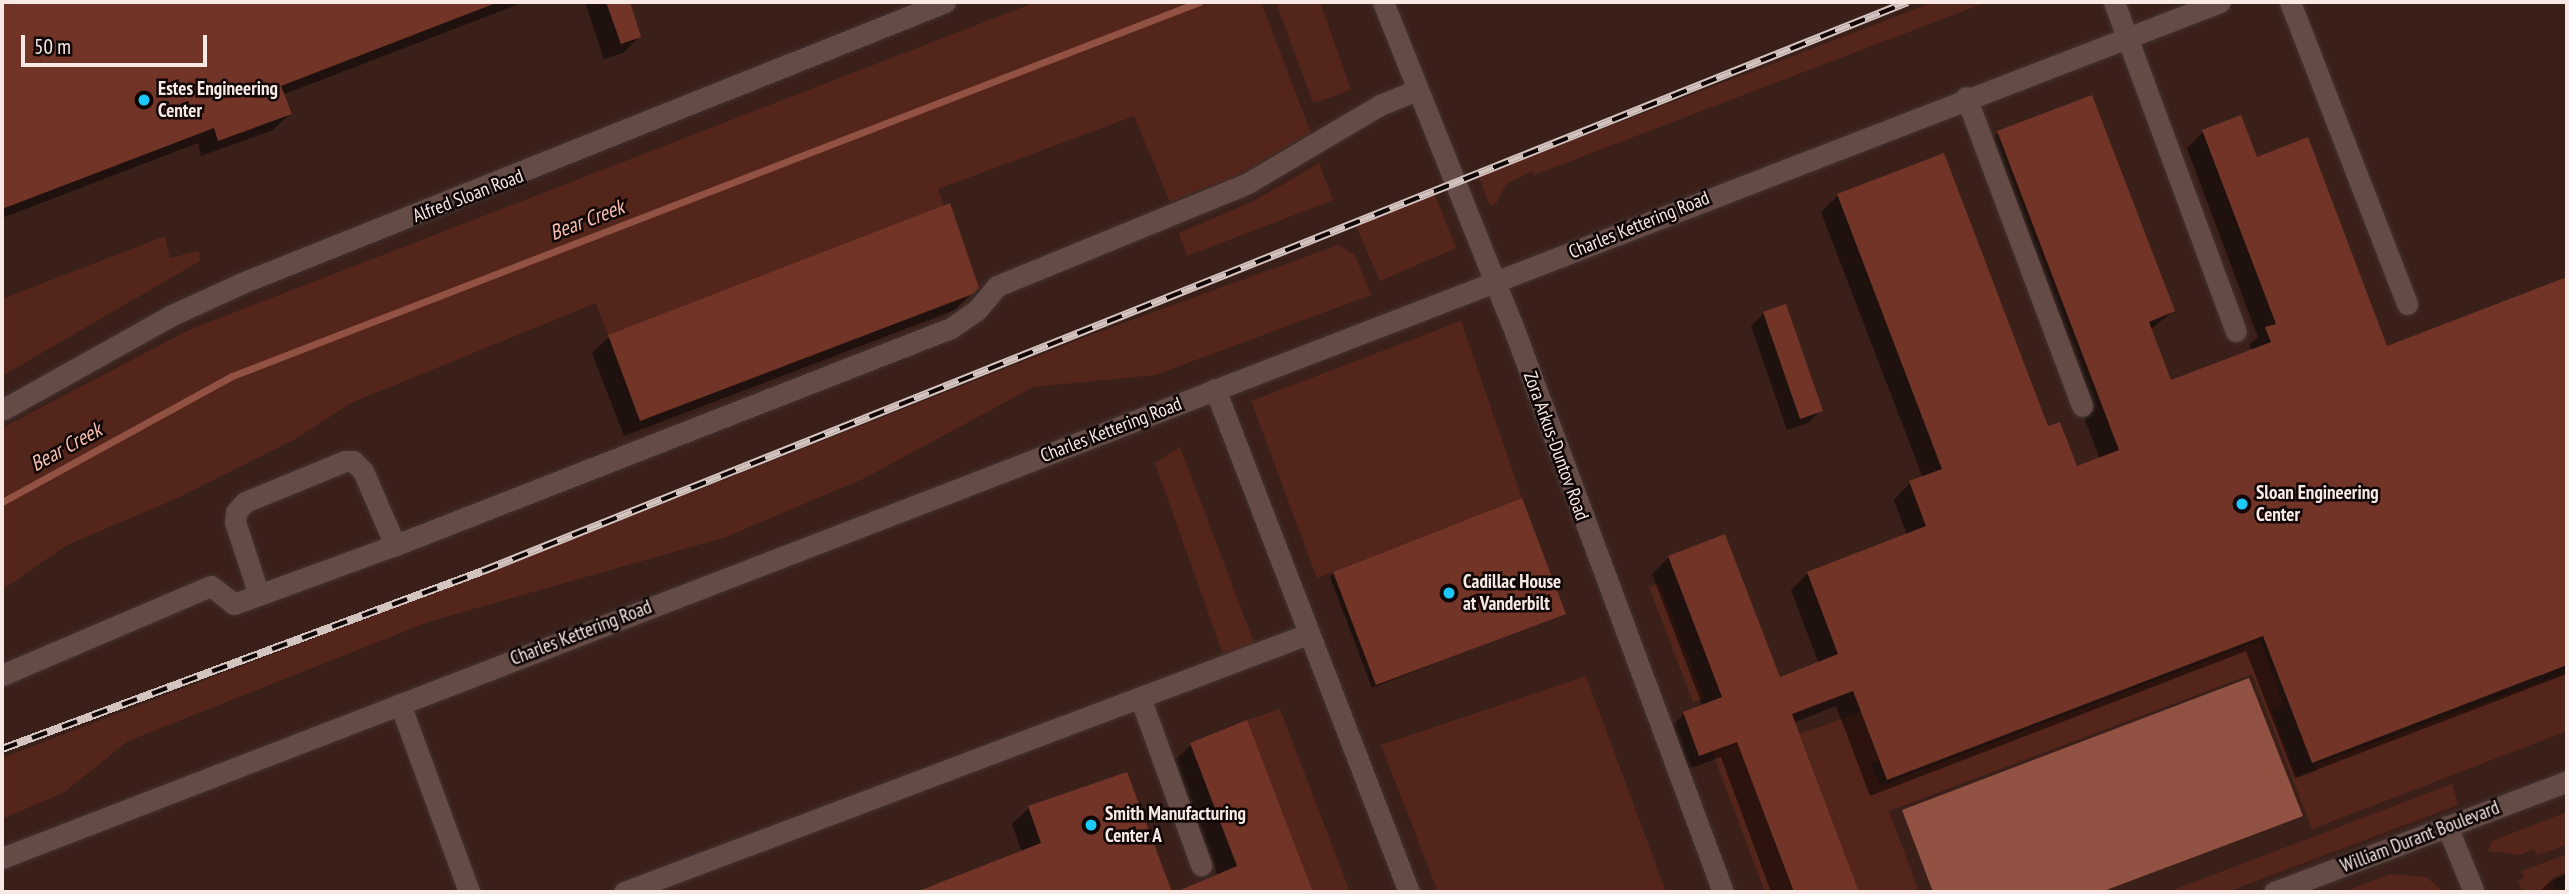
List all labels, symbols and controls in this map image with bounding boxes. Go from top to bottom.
scale bar [24,21,210,65]
text: 50 m [34,33,71,60]
place label: Estes Engineering Center [158,78,278,122]
marker: Estes Engineering Center [136,92,152,108]
street label: Alfred Sloan Road [409,164,527,228]
street label: Charles Kettering Road [1565,186,1713,264]
water label: Bear Creek [546,194,628,246]
street label: Zora Arkus-Duntov Road [1518,368,1594,524]
street label: Charles Kettering Road [1037,393,1185,467]
water label: Bear Creek [26,417,106,477]
place label: Sloan Engineering Center [2256,482,2379,526]
marker: Sloan Engineering Center [2234,496,2250,512]
place label: Cadillac House at Vanderbilt [1463,571,1562,615]
marker: Cadillac House at Vanderbilt [1441,585,1457,601]
street label: Charles Kettering Road [507,596,655,670]
street label: William Durant Boulevard [2337,796,2503,878]
place label: Smith Manufacturing Center A [1105,803,1246,847]
marker: Smith Manufacturing Center A [1083,817,1099,833]

